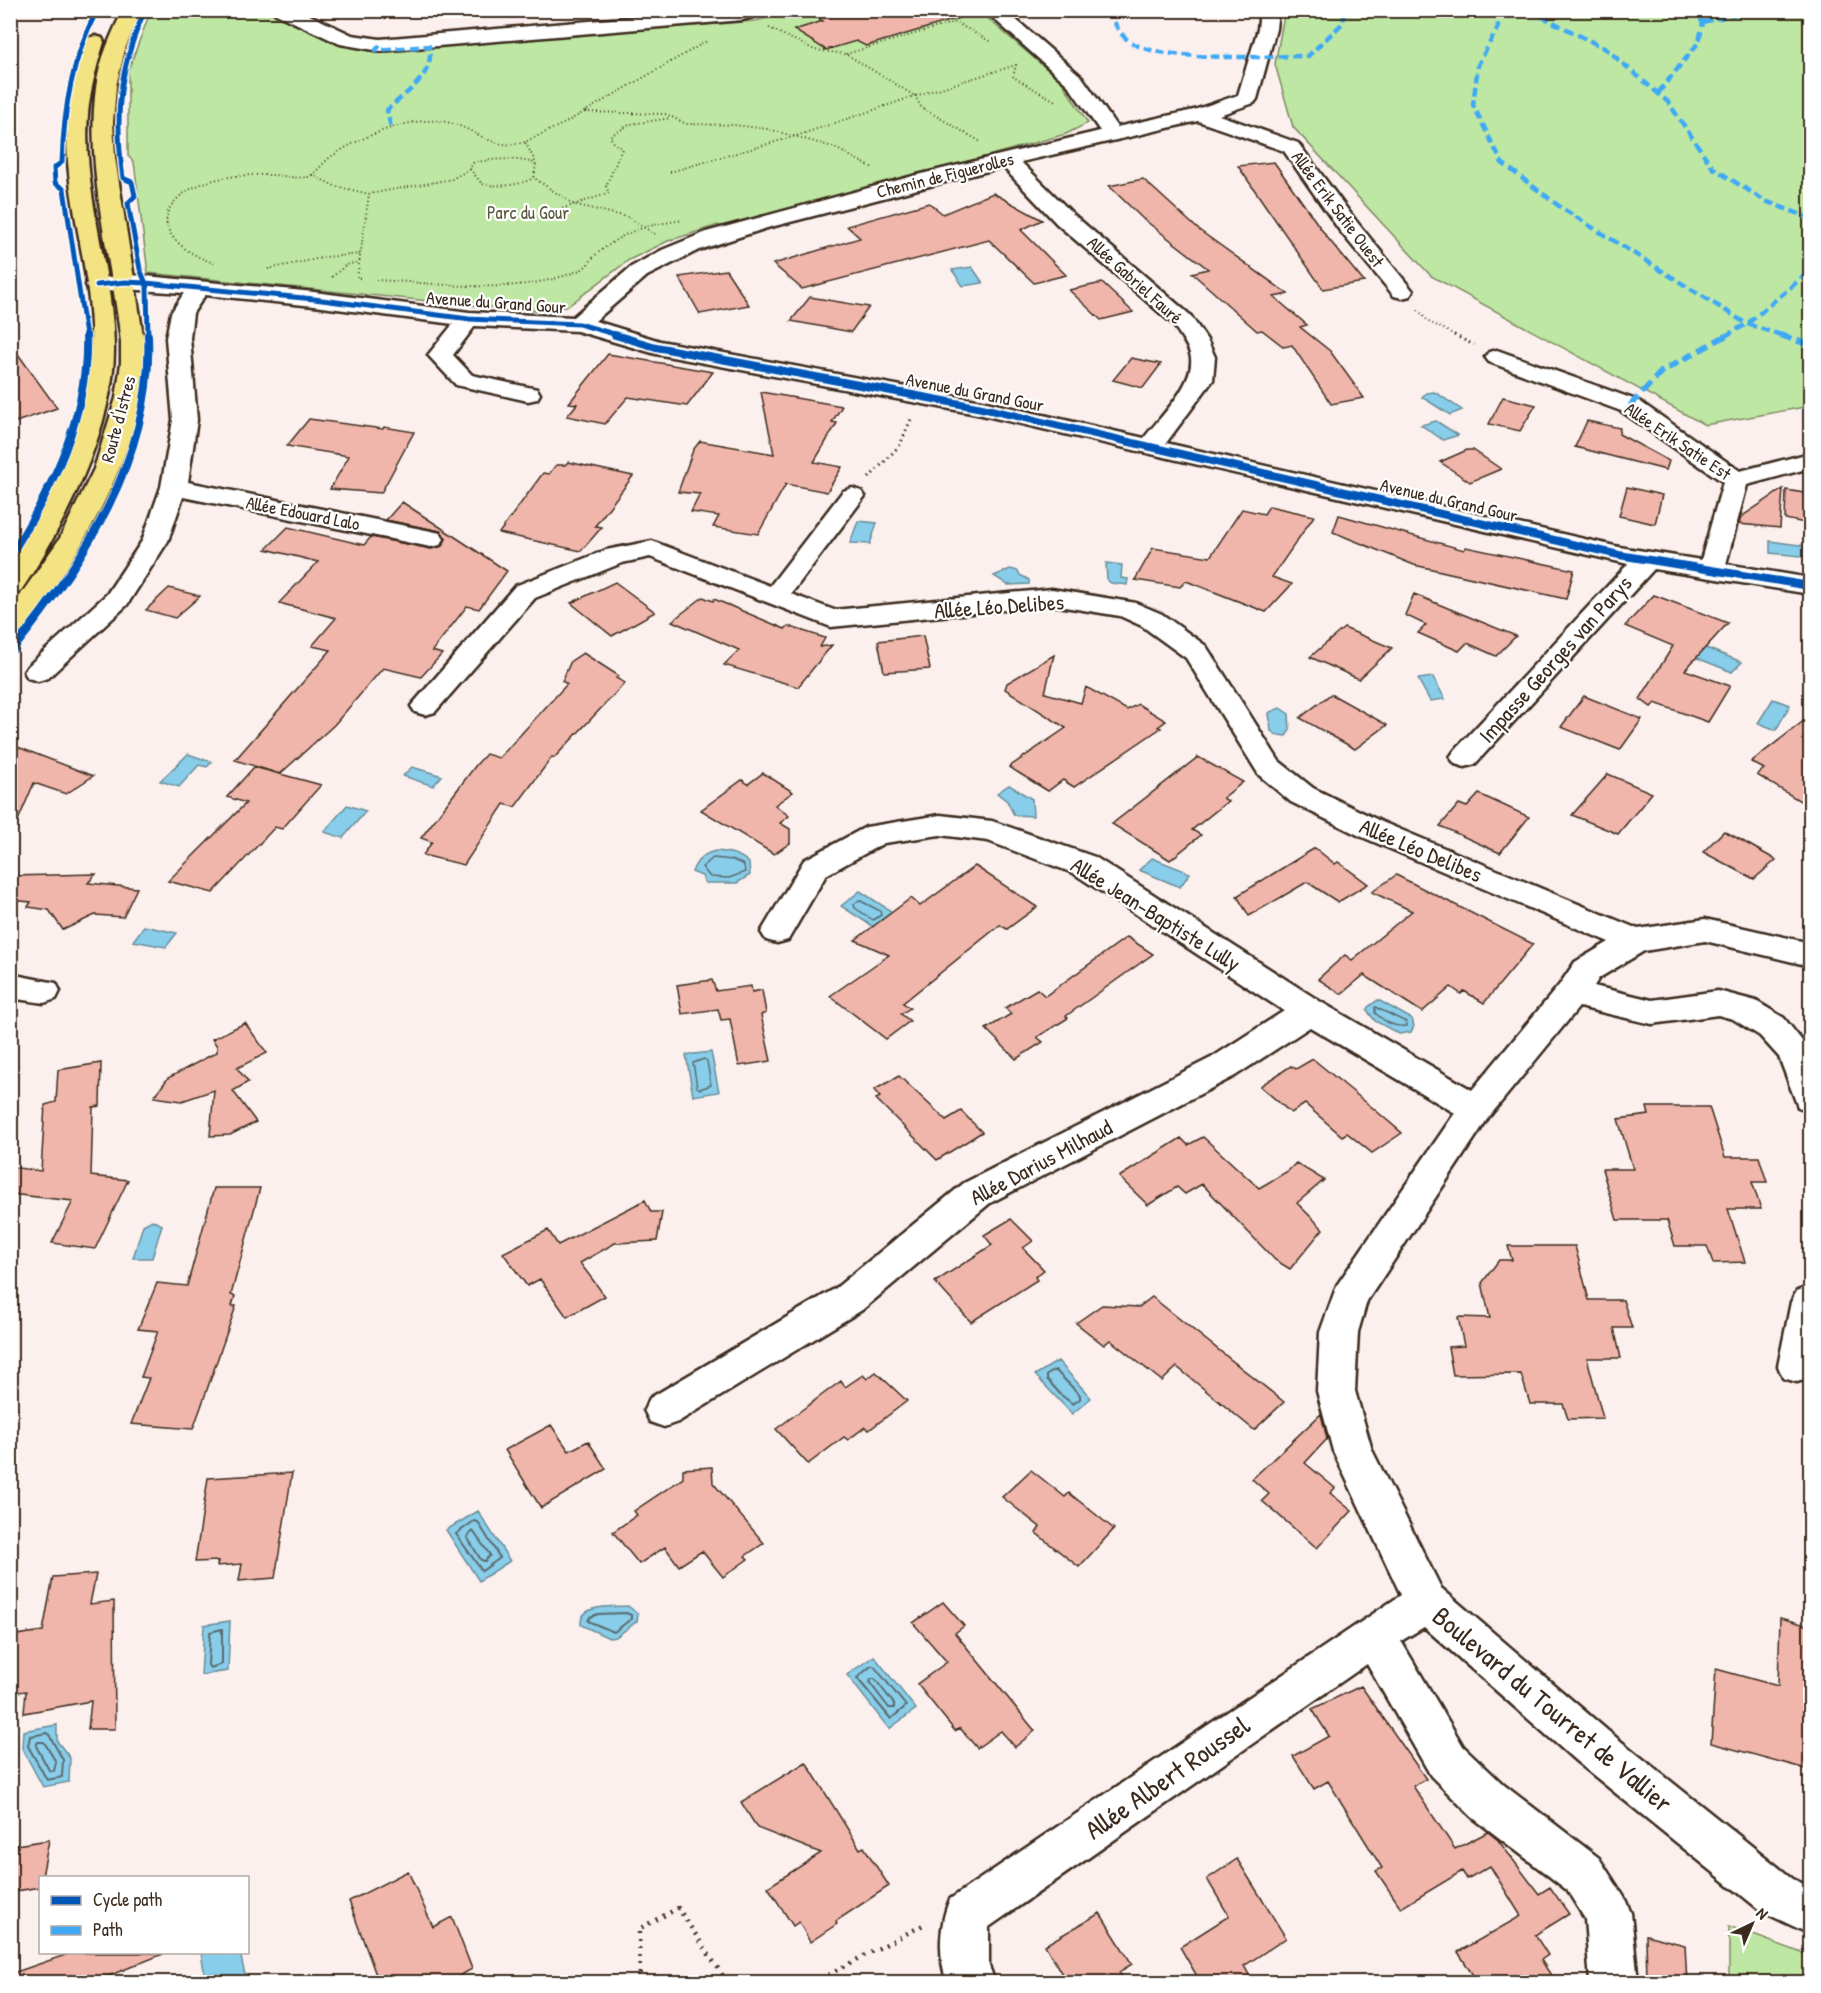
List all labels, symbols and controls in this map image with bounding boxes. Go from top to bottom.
street label: Chemin de Figuerolles [874,146,1016,204]
street label: Allée Erik Satie Ouest [1286,146,1391,273]
park label: Parc du Gour [487,200,569,225]
street label: Allée Gabriel Fauré [1082,230,1188,330]
street label: Avenue du Grand Gour [425,285,567,319]
street label: Avenue du Grand Gour [904,366,1046,418]
street label: Route d'Istres [94,373,142,465]
street label: Allée Erik Satie Est [1620,396,1737,486]
street label: Avenue du Grand Gour [1378,472,1520,528]
street label: Allée Edouard Lalo [244,490,362,536]
street label: Impasse Georges van Parys [1472,569,1638,749]
street label: Allée Léo Delibes [933,587,1065,625]
street label: Allée Léo Delibes [1355,811,1487,889]
street label: Allée Jean-Baptiste Lully [1066,850,1246,978]
street label: Allée Darius Milhaud [965,1112,1118,1212]
street label: Boulevard du Tourret de Vallier [1425,1598,1681,1820]
street label: Allée Albert Roussel [1078,1706,1257,1847]
legend [39,1876,249,1954]
text: Cycle path [93,1887,163,1912]
north arrow [1722,1894,1782,1954]
text: N [1752,1902,1773,1924]
text: Path [93,1917,123,1942]

